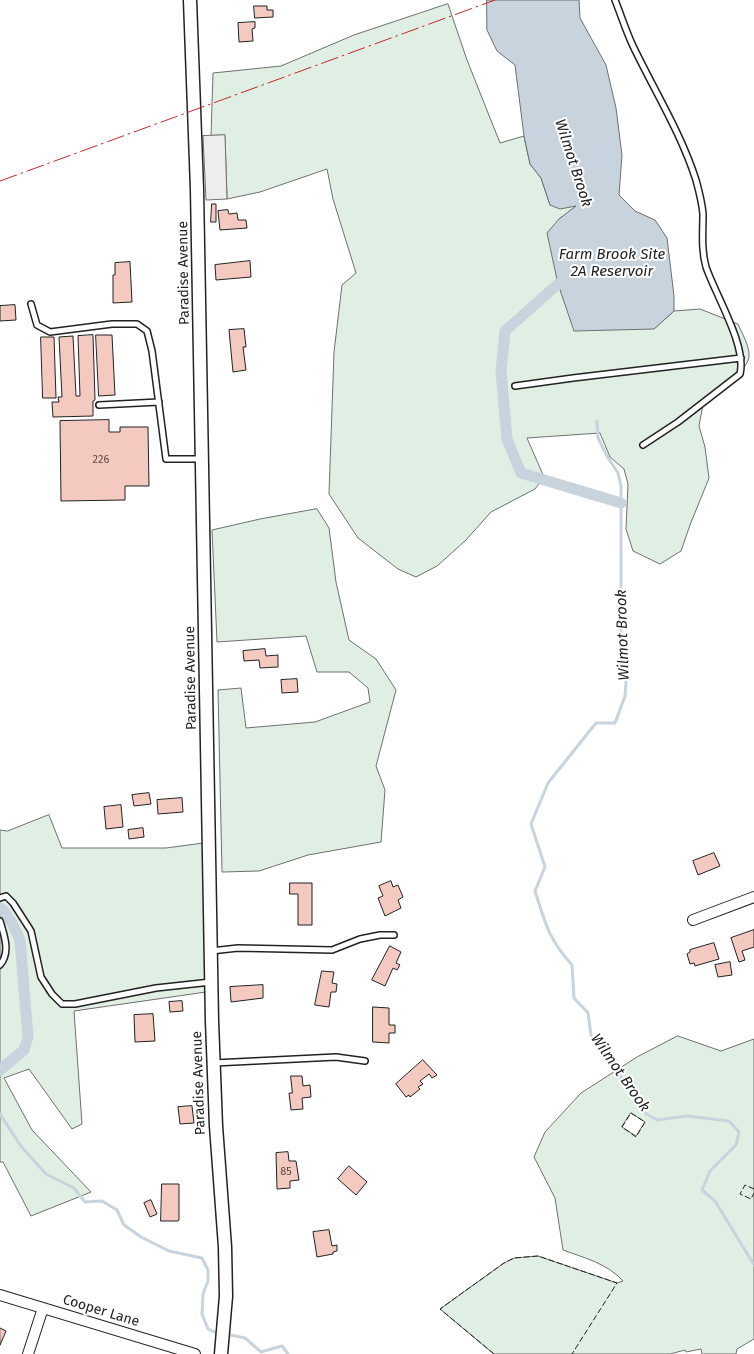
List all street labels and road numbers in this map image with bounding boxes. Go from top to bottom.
street label: Paradise Avenue [175,221,193,325]
street label: Paradise Avenue [182,626,200,730]
street label: Paradise Avenue [189,1031,209,1135]
street label: Cooper Lane [61,1291,141,1331]

